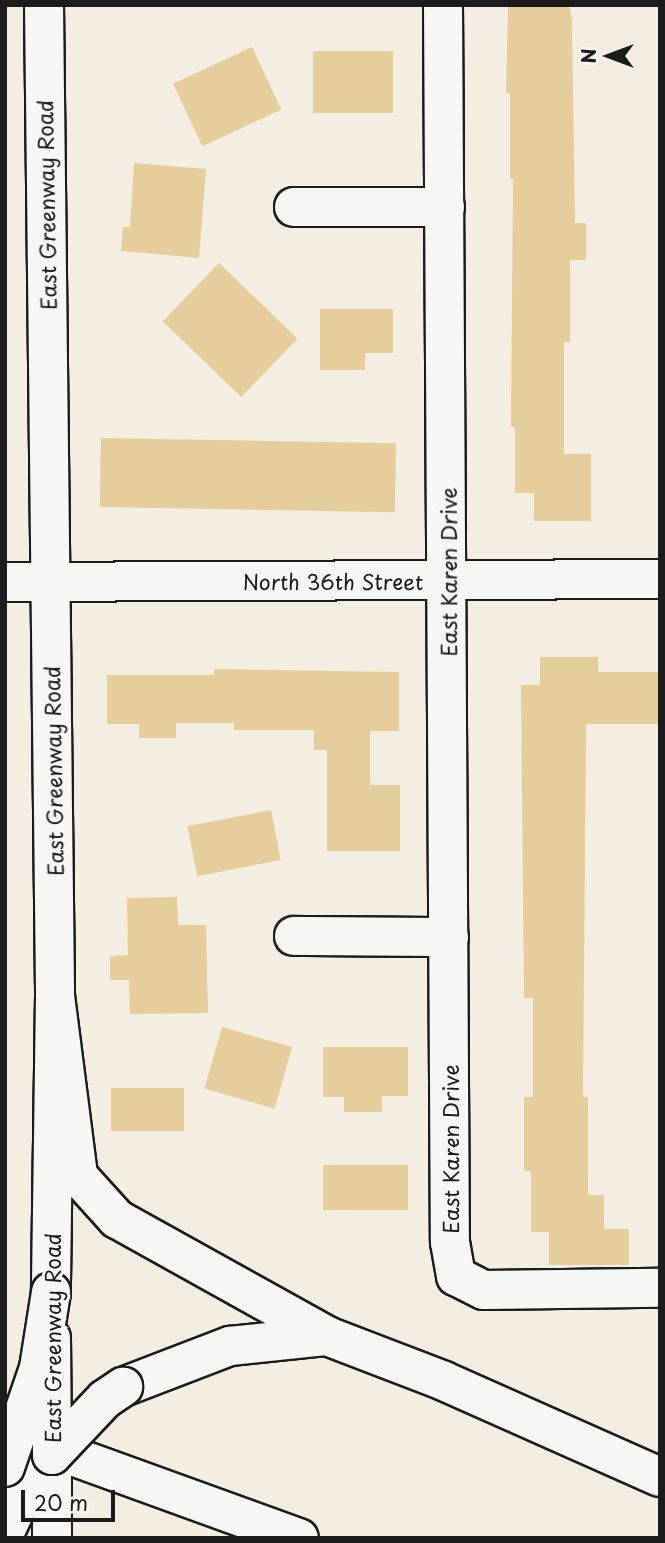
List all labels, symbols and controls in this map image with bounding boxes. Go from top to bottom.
north arrow [574,21,644,91]
text: N [574,48,602,64]
street label: East Greenway Road [32,98,60,312]
street label: East Karen Drive [435,487,461,657]
street label: North 36th Street [241,568,425,594]
street label: East Greenway Road [39,664,67,878]
street label: East Karen Drive [437,1064,463,1234]
street label: East Greenway Road [39,1232,65,1444]
scale bar [24,1476,119,1520]
text: 20 m [34,1486,88,1518]

